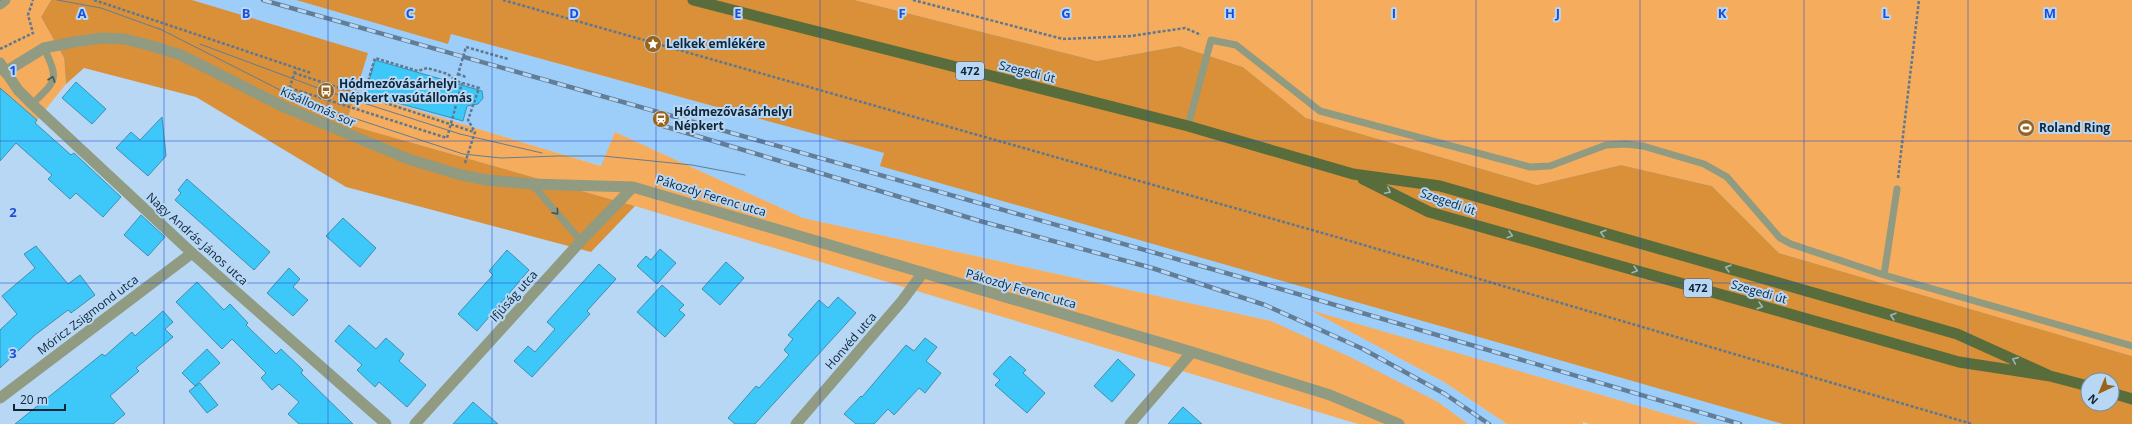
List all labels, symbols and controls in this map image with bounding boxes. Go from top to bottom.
text: A [78,4,87,22]
text: B [242,4,251,22]
text: C [406,4,414,22]
text: D [569,4,579,22]
text: E [734,4,742,22]
text: F [898,4,906,22]
text: G [1061,4,1071,22]
text: H [1225,4,1235,22]
text: I [1392,4,1396,22]
text: J [1555,4,1560,22]
text: K [1718,4,1727,22]
text: L [1882,4,1890,22]
text: M [2044,4,2056,22]
place icon: Lelkek emlékére [643,34,663,54]
place label: Lelkek emlékére [666,35,765,52]
street label: Szegedi út [997,56,1057,87]
text: 1 [9,61,17,79]
road number: 472 [956,62,984,80]
one-way arrow [47,75,56,82]
place label: Hódmezővásárhelyi Népkert vasútállomás [339,75,472,106]
bus stop icon: Hódmezővásárhelyi Népkert vasútállomás [316,81,336,101]
street label: Kisállomás sor [278,82,359,131]
place label: Hódmezővásárhelyi Népkert [674,103,792,134]
station icon: Hódmezővásárhelyi Népkert [651,109,671,129]
sports icon: Roland Ring [2016,118,2036,138]
place label: Roland Ring [2039,119,2110,136]
street label: Pákozdy Ferenc utca [654,171,768,220]
street label: Szegedi út [1418,184,1478,219]
one-way arrow [1384,187,1391,194]
street label: Nagy András János utca [143,188,252,289]
text: 2 [9,203,17,221]
one-way arrow [552,208,559,215]
one-way arrow [1599,229,1606,237]
one-way arrow [1506,230,1513,239]
one-way arrow [1724,264,1731,273]
street label: Pákozdy Ferenc utca [964,265,1078,312]
one-way arrow [1631,265,1638,274]
street label: Ifjúság utca [486,266,541,325]
street label: Móricz Zsigmond utca [34,271,142,358]
street label: Szegedi út [1729,275,1789,308]
road number: 472 [1684,279,1712,297]
one-way arrow [1756,301,1763,310]
street label: Honvéd utca [821,308,880,373]
one-way arrow [1890,312,1896,320]
text: 3 [9,344,17,362]
one-way arrow [2011,357,2019,365]
north arrow [2080,372,2120,412]
scale bar [14,386,65,412]
text: 20 m [20,391,48,408]
text: N [2084,391,2101,408]

